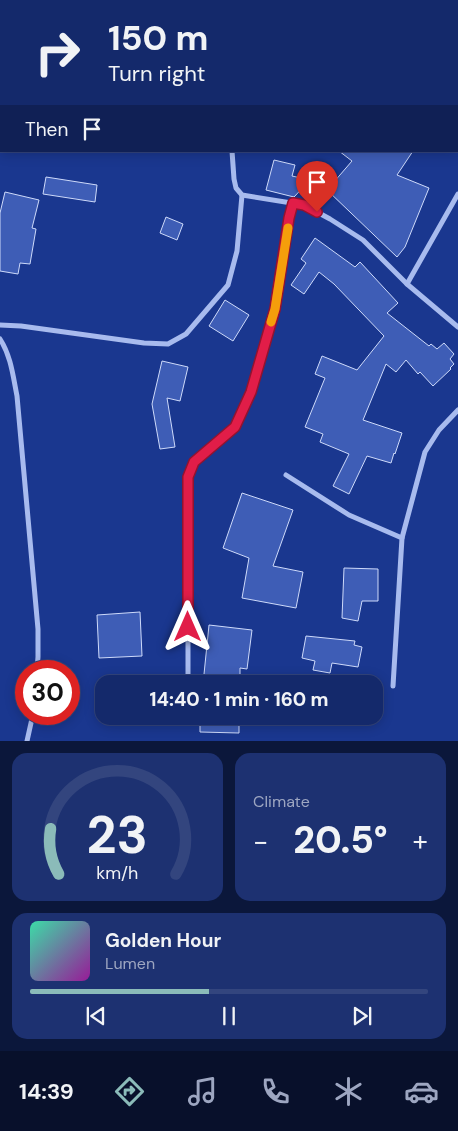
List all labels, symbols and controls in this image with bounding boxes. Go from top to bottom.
text: 150 m [108,15,208,61]
icon: right [25,20,90,85]
text: Turn right [108,59,205,88]
icon: arrive [78,115,106,143]
text: Then [25,117,68,142]
pin [296,161,338,212]
icon: arrive [303,168,331,196]
position arrow [161,600,213,652]
speed limit sign: 30 [15,660,80,725]
text: 14:40 · 1 min · 160 m [149,687,329,712]
text: Climate [253,791,310,812]
text: 23 [87,801,148,869]
text: 20.5° [293,815,388,865]
text: − [253,823,268,860]
text: + [413,823,428,860]
text: km/h [96,861,139,885]
text: Golden Hour [105,928,221,953]
text: Lumen [105,953,155,974]
icon: previous [82,1002,110,1030]
icon: pause [215,1002,243,1030]
icon: next [348,1002,376,1030]
icon: directions [112,1074,147,1109]
icon: music [185,1074,220,1109]
icon: phone [258,1074,293,1109]
icon: climate [331,1074,366,1109]
icon: car [404,1074,439,1109]
text: 14:39 [19,1077,74,1106]

